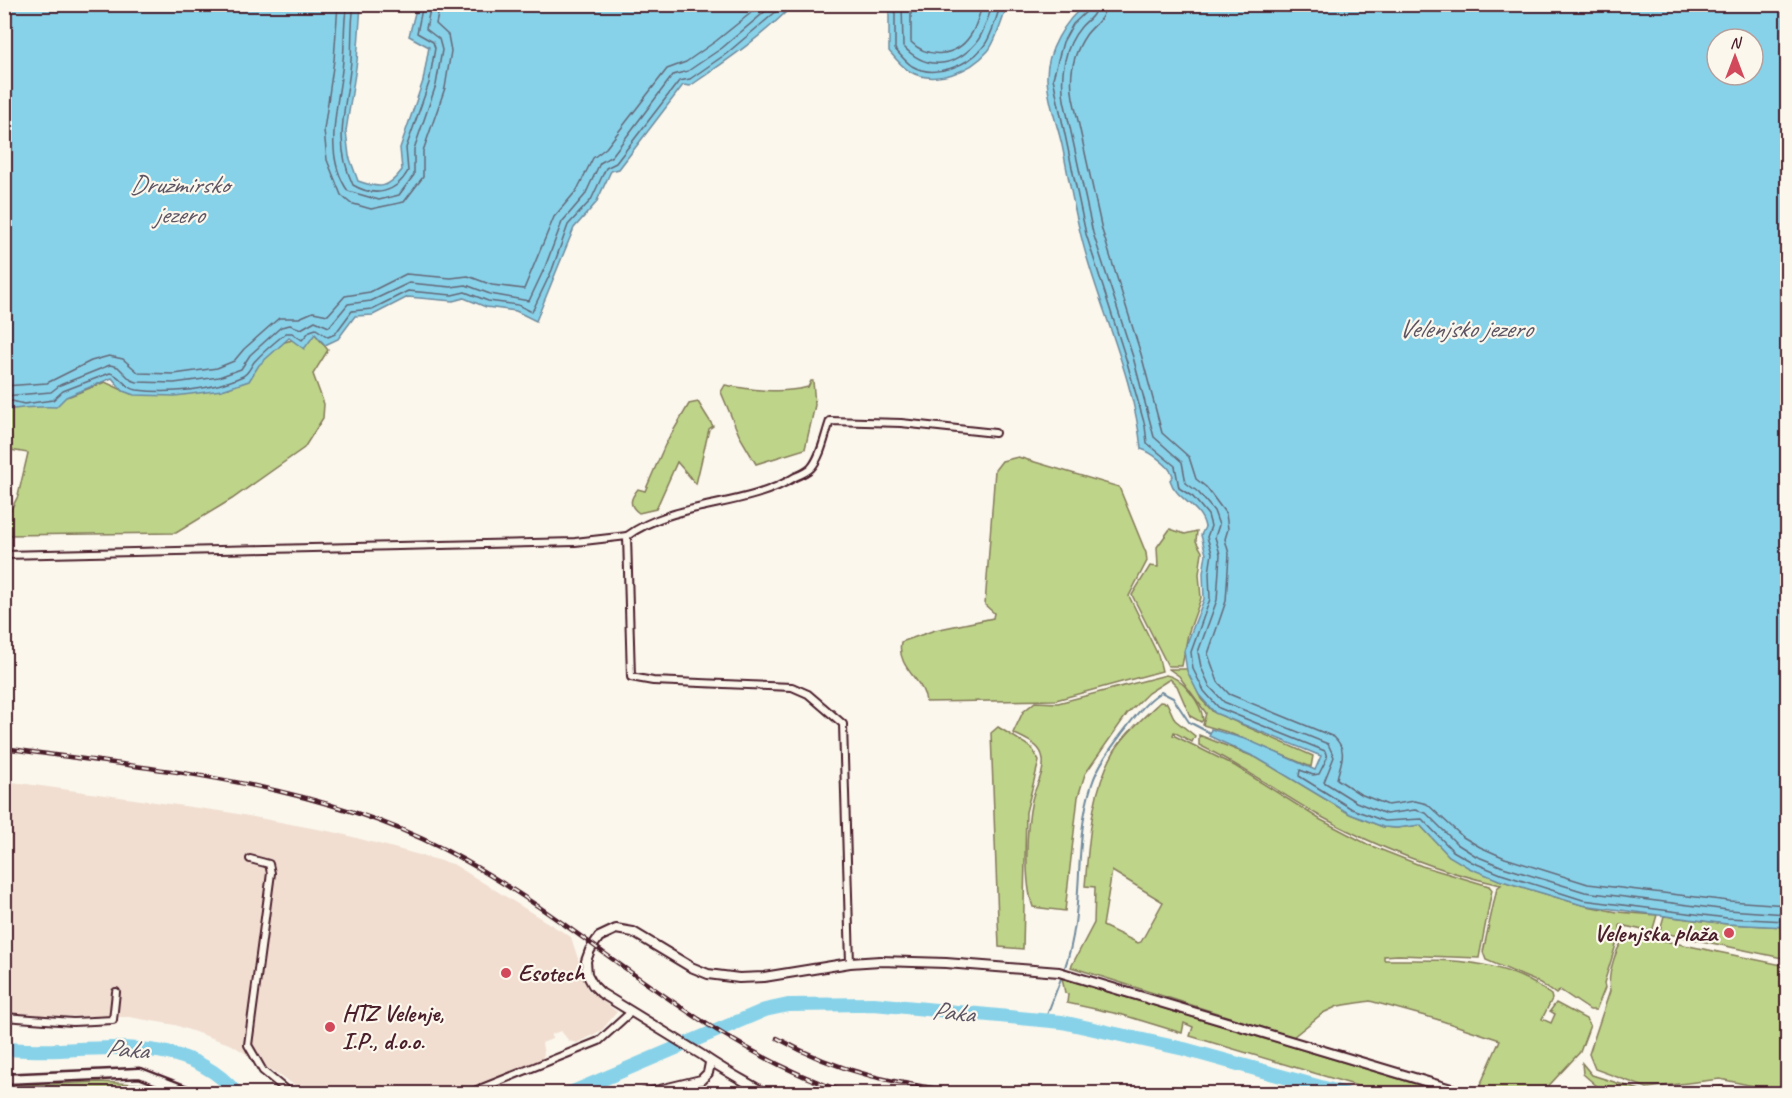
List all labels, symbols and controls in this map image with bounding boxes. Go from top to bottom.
north arrow [1705,27,1765,87]
text: N [1730,33,1743,53]
water label: Družmirsko jezero [130,168,233,231]
water label: Velenjsko jezero [1398,312,1535,345]
place label: Velenjska plaža [1594,918,1719,948]
marker: Velenjska plaža [1722,926,1736,940]
place label: Esotech [518,958,586,988]
marker: Esotech [499,966,513,980]
water label: Paka [930,994,978,1031]
place label: HTZ Velenje, I.P., d.o.o. [342,998,444,1056]
marker: HTZ Velenje, I.P., d.o.o. [323,1020,337,1034]
water label: Paka [105,1031,152,1067]

